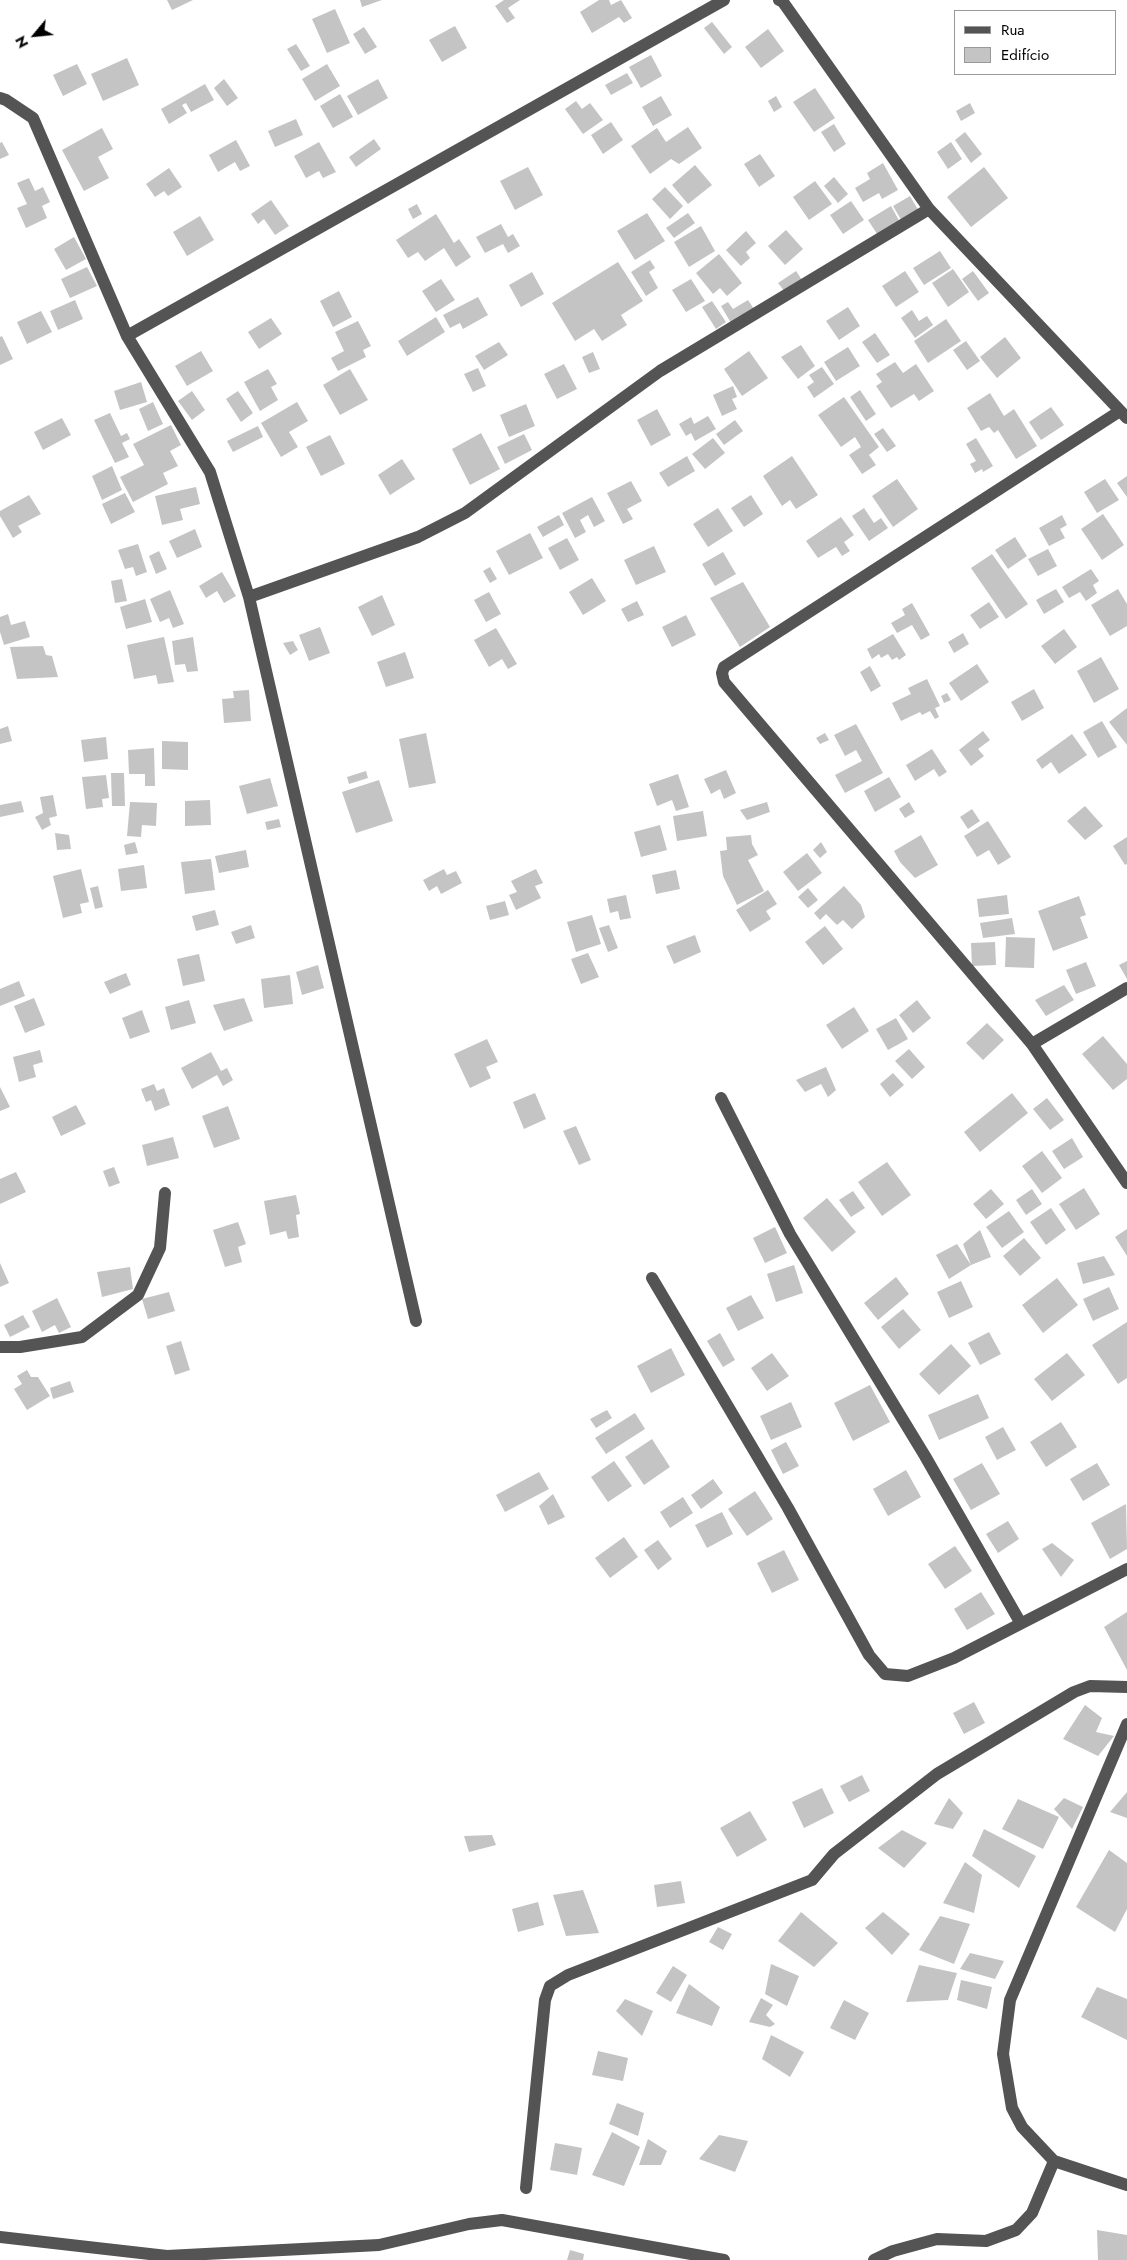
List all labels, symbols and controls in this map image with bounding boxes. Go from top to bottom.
north arrow [10,10,60,60]
legend [954,10,1117,75]
text: Rua [1001,19,1025,41]
text: N [10,32,33,52]
text: Edifício [1001,44,1049,66]

